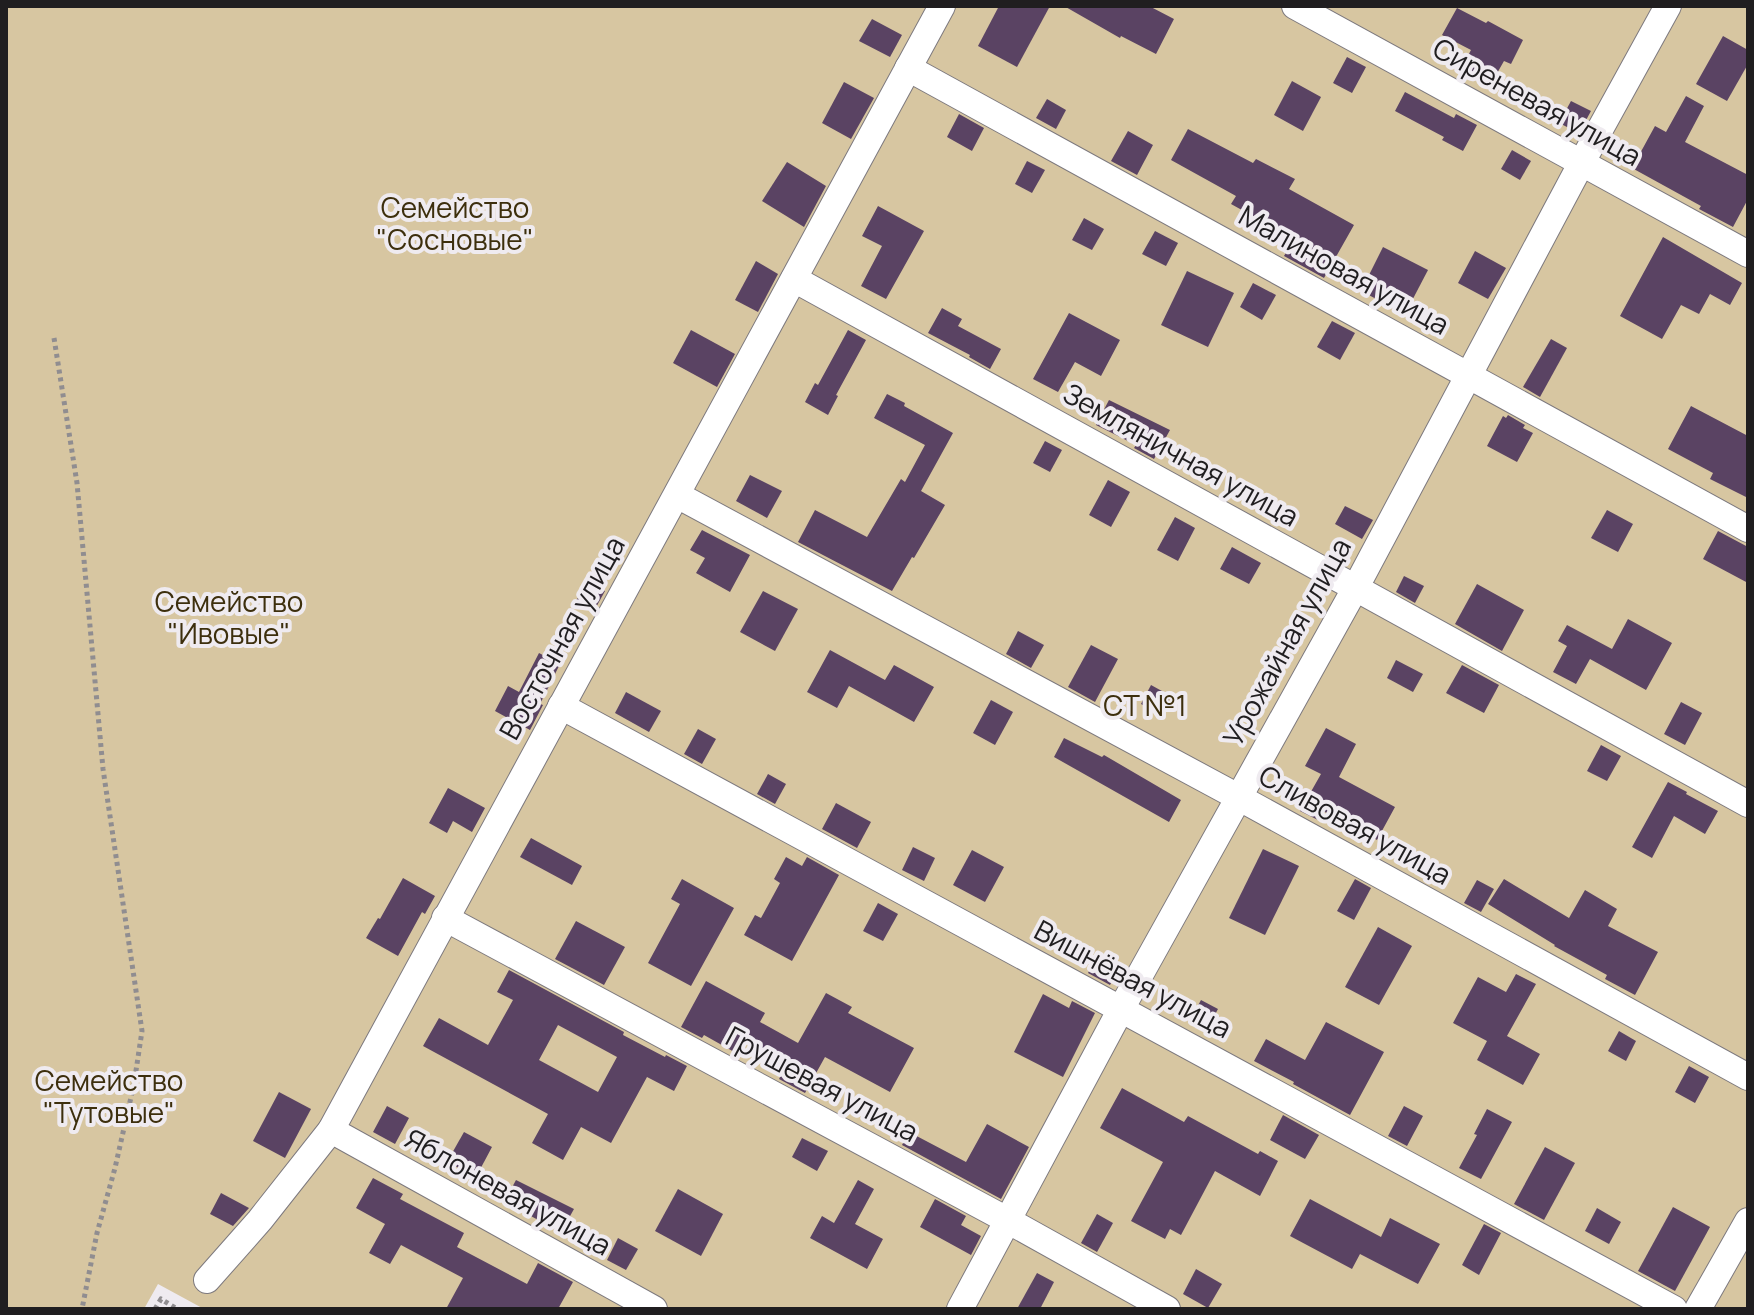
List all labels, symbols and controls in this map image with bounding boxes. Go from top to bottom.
street label: Сиреневая улица [1427,28,1648,174]
park label: Семейство "Сосновые" [376,188,534,258]
street label: Малиновая улица [1233,196,1456,343]
street label: Земляничная улица [1057,374,1306,535]
street label: Восточная улица [490,529,633,746]
street label: Урожайная улица [1213,531,1359,752]
park label: Семейство "Ивовые" [155,582,303,652]
park label: СТ №1 [1103,686,1187,724]
street label: Сливовая улица [1253,756,1458,893]
street label: Вишнёвая улица [1028,910,1239,1046]
street label: Грушевая улица [720,1016,925,1150]
park label: Семейство "Тутовые" [35,1061,183,1131]
street label: Яблоневая улица [399,1119,618,1264]

